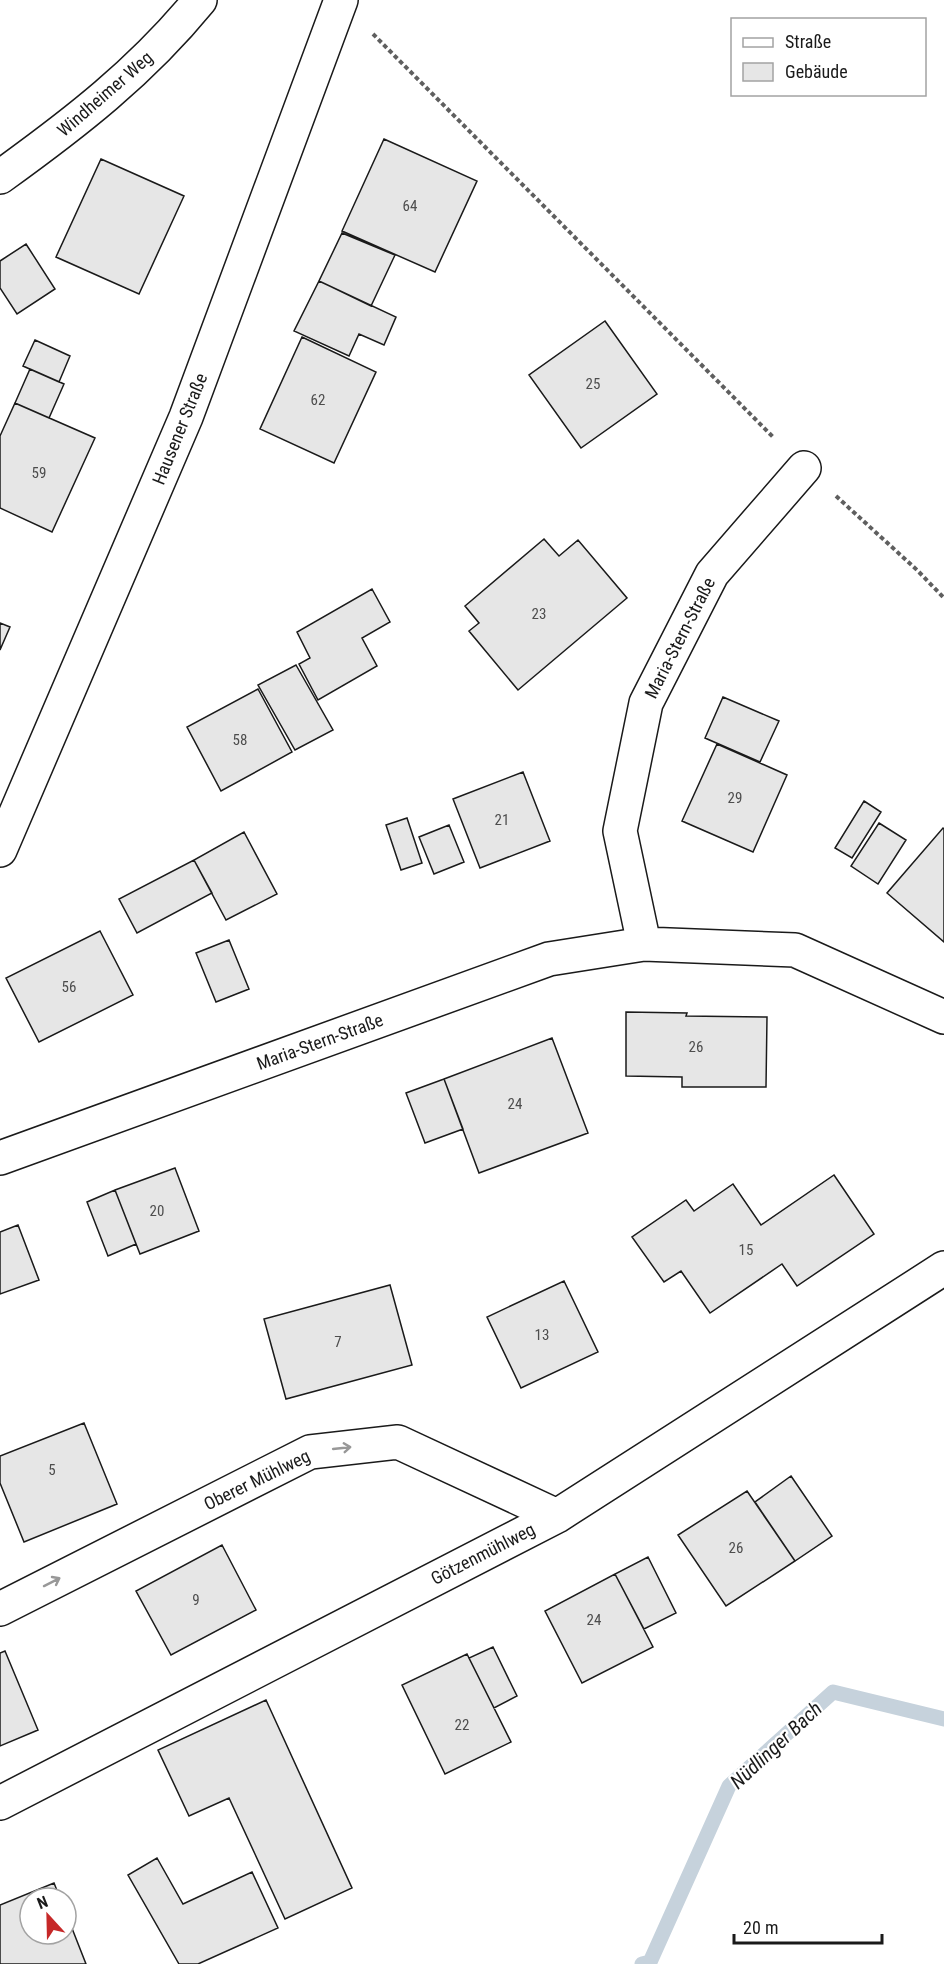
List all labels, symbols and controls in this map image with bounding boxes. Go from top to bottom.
legend [731,18,926,96]
text: Straße [785,31,831,52]
street label: Windheimer Weg [53,47,157,141]
text: Gebäude [785,61,848,82]
house number: 64 [403,197,417,215]
street label: Hausener Straße [148,370,211,488]
house number: 25 [586,375,600,393]
house number: 62 [311,391,325,409]
house number: 59 [32,464,46,482]
street label: Maria-Stern-Straße [640,574,719,702]
house number: 23 [532,605,546,623]
house number: 58 [233,731,247,749]
house number: 29 [728,789,742,807]
house number: 21 [495,811,509,829]
house number: 56 [62,978,76,996]
street label: Maria-Stern-Straße [254,1009,386,1074]
house number: 26 [689,1038,703,1056]
house number: 24 [508,1095,522,1113]
house number: 20 [150,1202,164,1220]
house number: 15 [739,1241,753,1259]
house number: 13 [535,1326,549,1344]
house number: 7 [334,1333,342,1351]
one-way arrow [332,1443,351,1454]
street label: Oberer Mühlweg [200,1445,313,1514]
house number: 5 [48,1461,56,1479]
street label: Götzenmühlweg [427,1518,538,1589]
house number: 26 [729,1539,743,1557]
one-way arrow [43,1576,61,1588]
house number: 9 [192,1591,200,1609]
house number: 24 [587,1611,601,1629]
water label: Nüdlinger Bach [725,1696,827,1794]
house number: 22 [455,1716,469,1734]
north arrow [18,1886,78,1946]
text: N [34,1892,51,1913]
scale bar [734,1907,882,1945]
text: 20 m [743,1917,778,1938]

